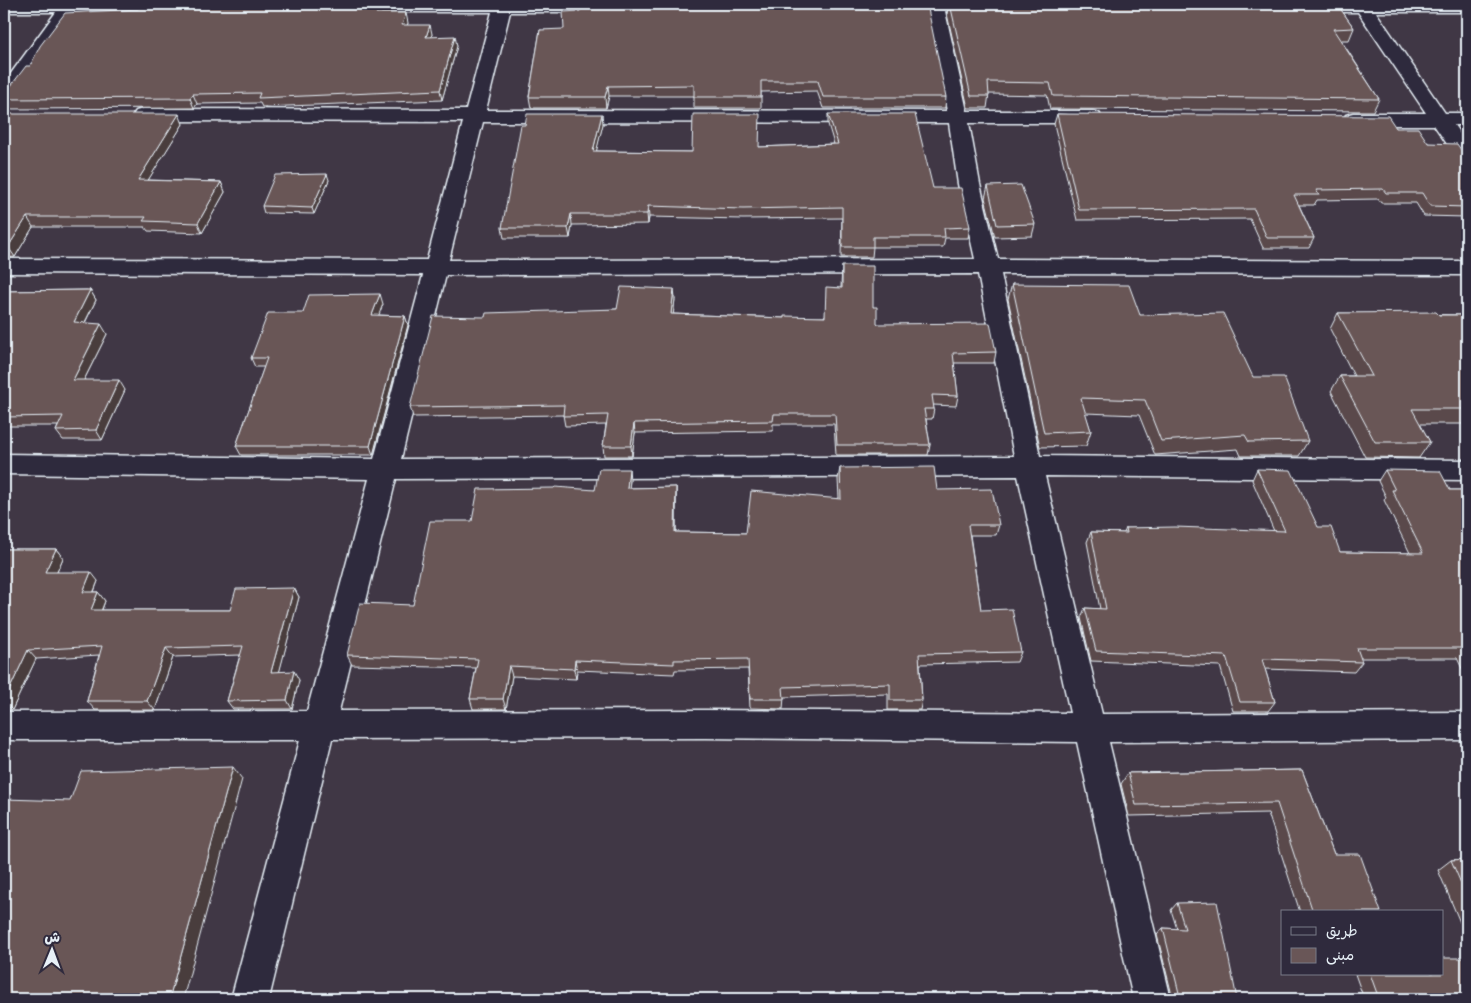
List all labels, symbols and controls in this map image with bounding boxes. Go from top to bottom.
legend [1281,910,1444,976]
text: طريق [1326,922,1358,942]
north arrow [28,926,78,976]
text: ش [44,929,60,947]
text: مبنى [1326,946,1354,966]

